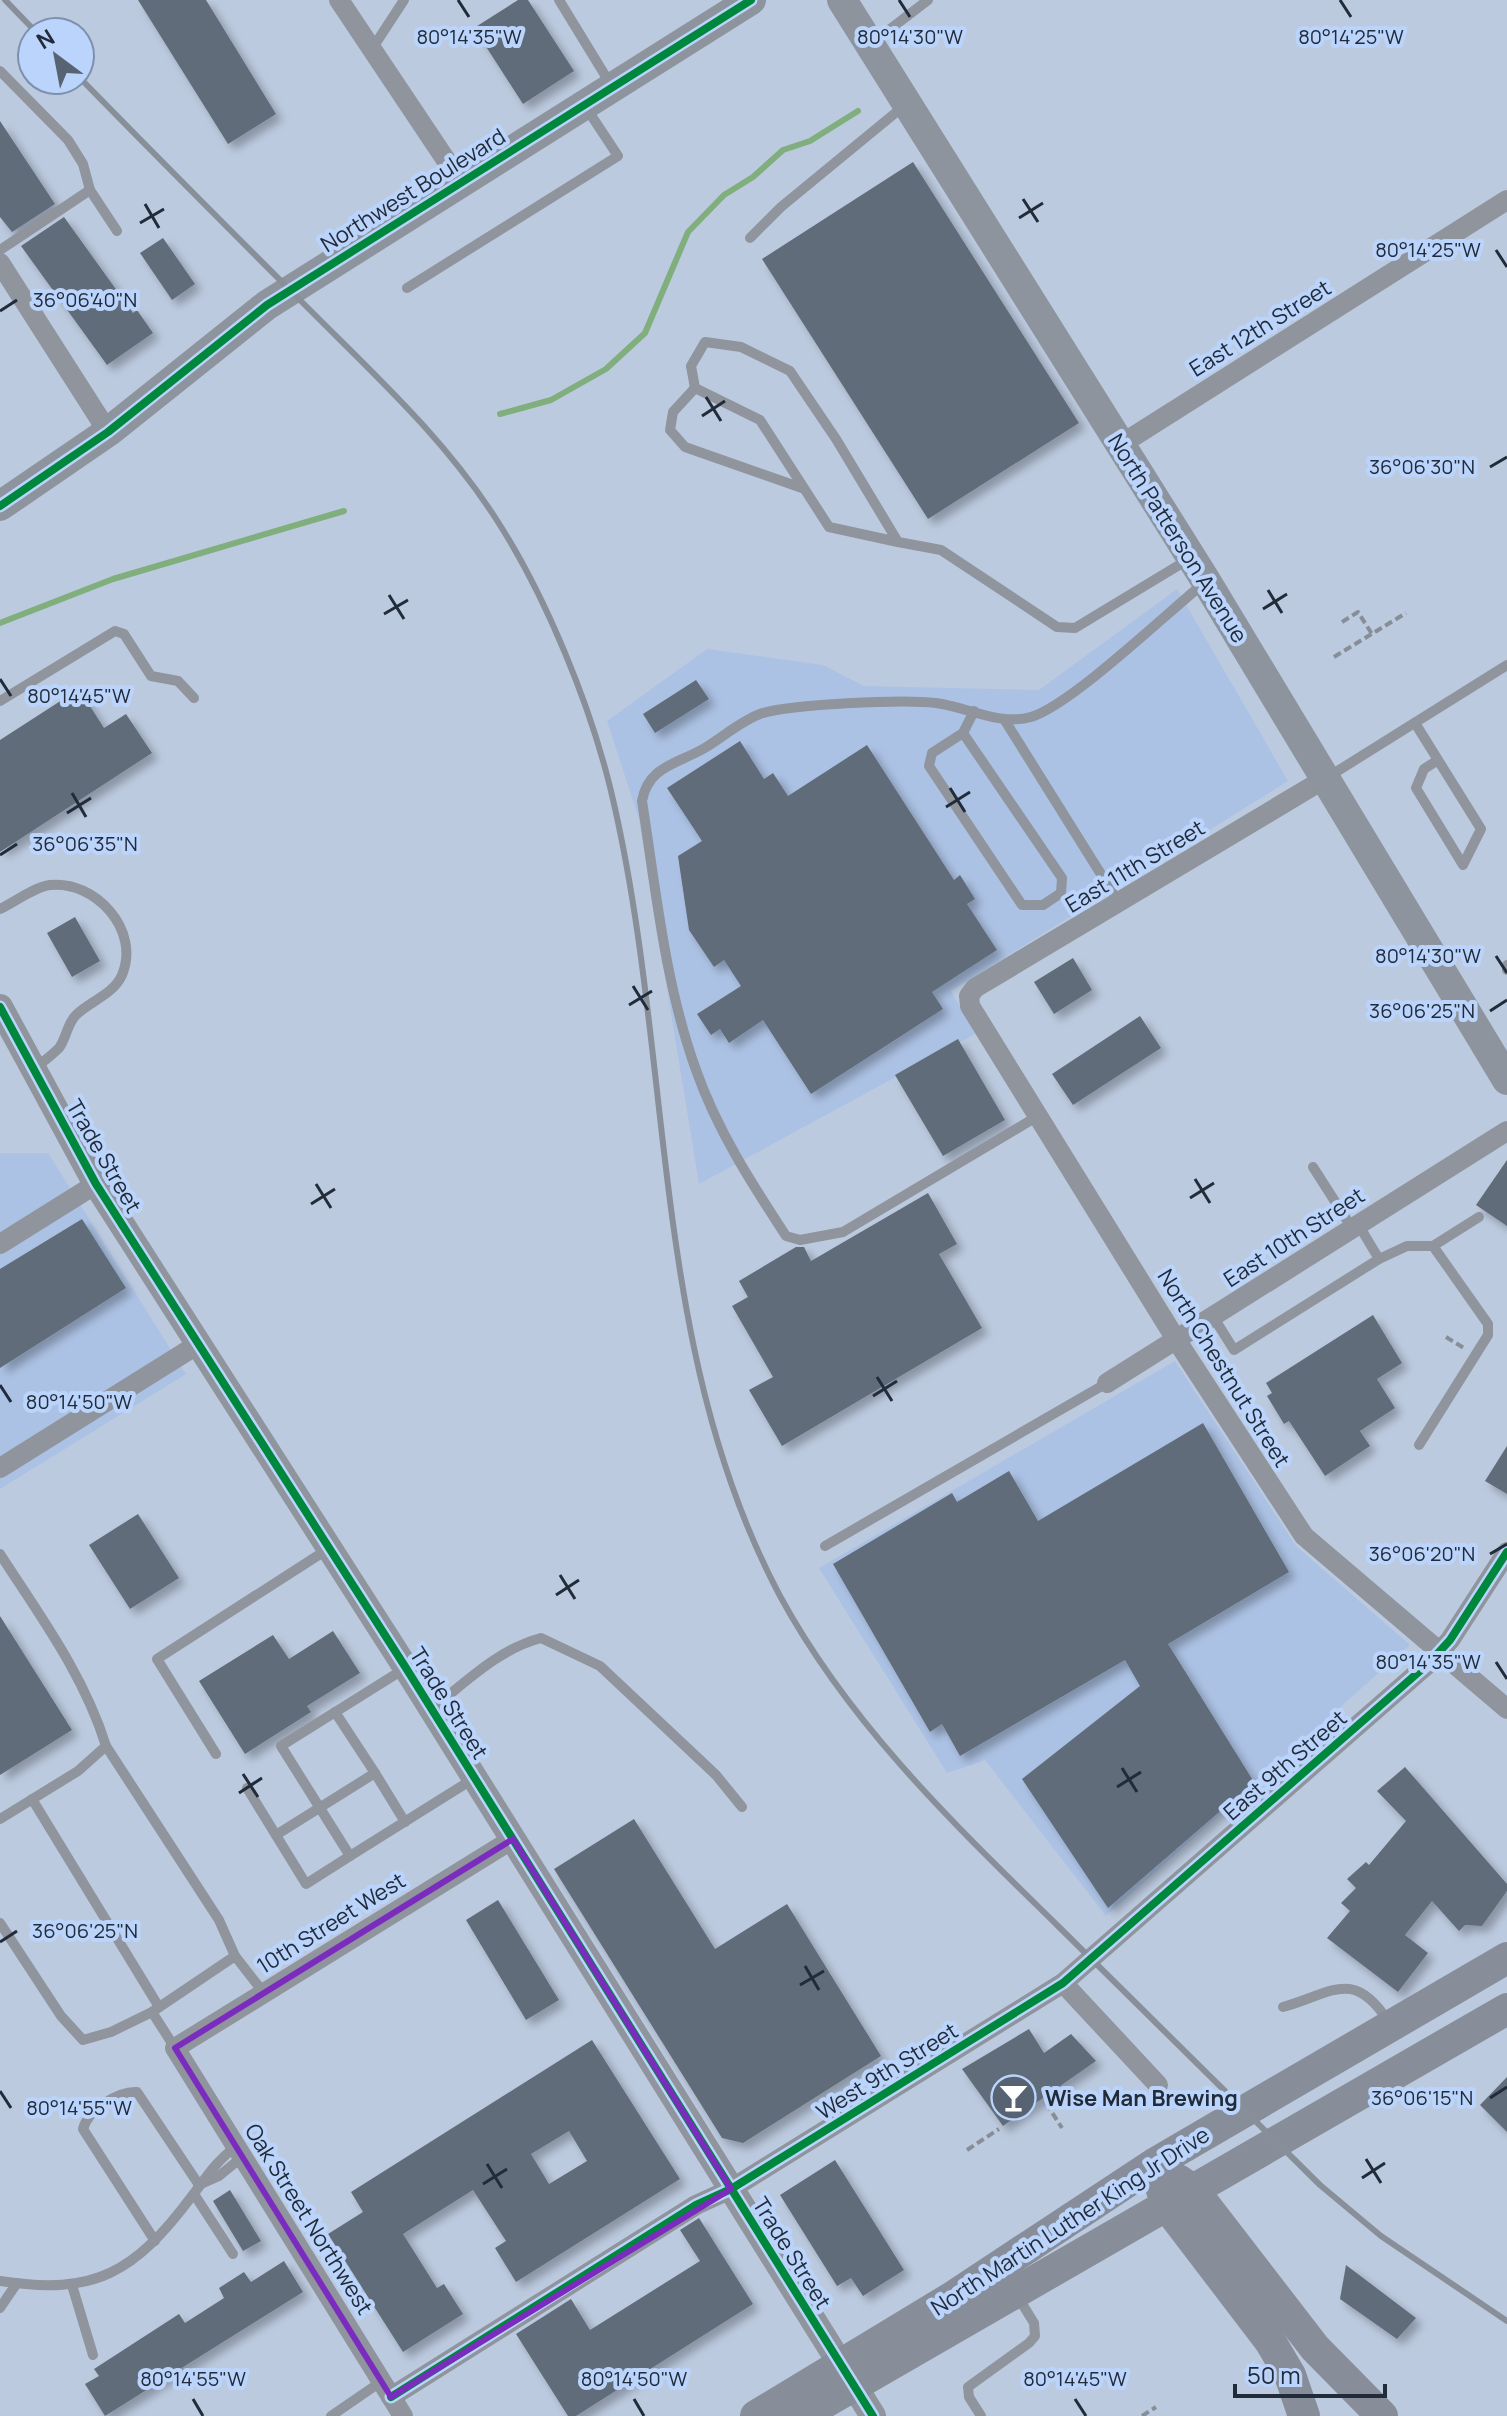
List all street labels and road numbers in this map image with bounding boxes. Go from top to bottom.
street label: Northwest Boulevard [315,121,511,259]
street label: East 12th Street [1184,272,1337,384]
street label: North Patterson Avenue [1101,428,1255,648]
street label: East 11th Street [1060,812,1210,919]
street label: Trade Street [59,1094,149,1218]
street label: East 10th Street [1218,1180,1370,1294]
street label: North Chestnut Street [1151,1263,1297,1473]
street label: Trade Street [403,1641,495,1765]
street label: East 9th Street [1217,1703,1353,1827]
street label: 10th Street West [251,1865,411,1981]
street label: West 9th Street [811,2015,964,2126]
street label: Oak Street Northwest [238,2118,380,2320]
street label: North Martin Luther King Jr Drive [925,2119,1215,2322]
street label: Trade Street [746,2191,838,2315]

